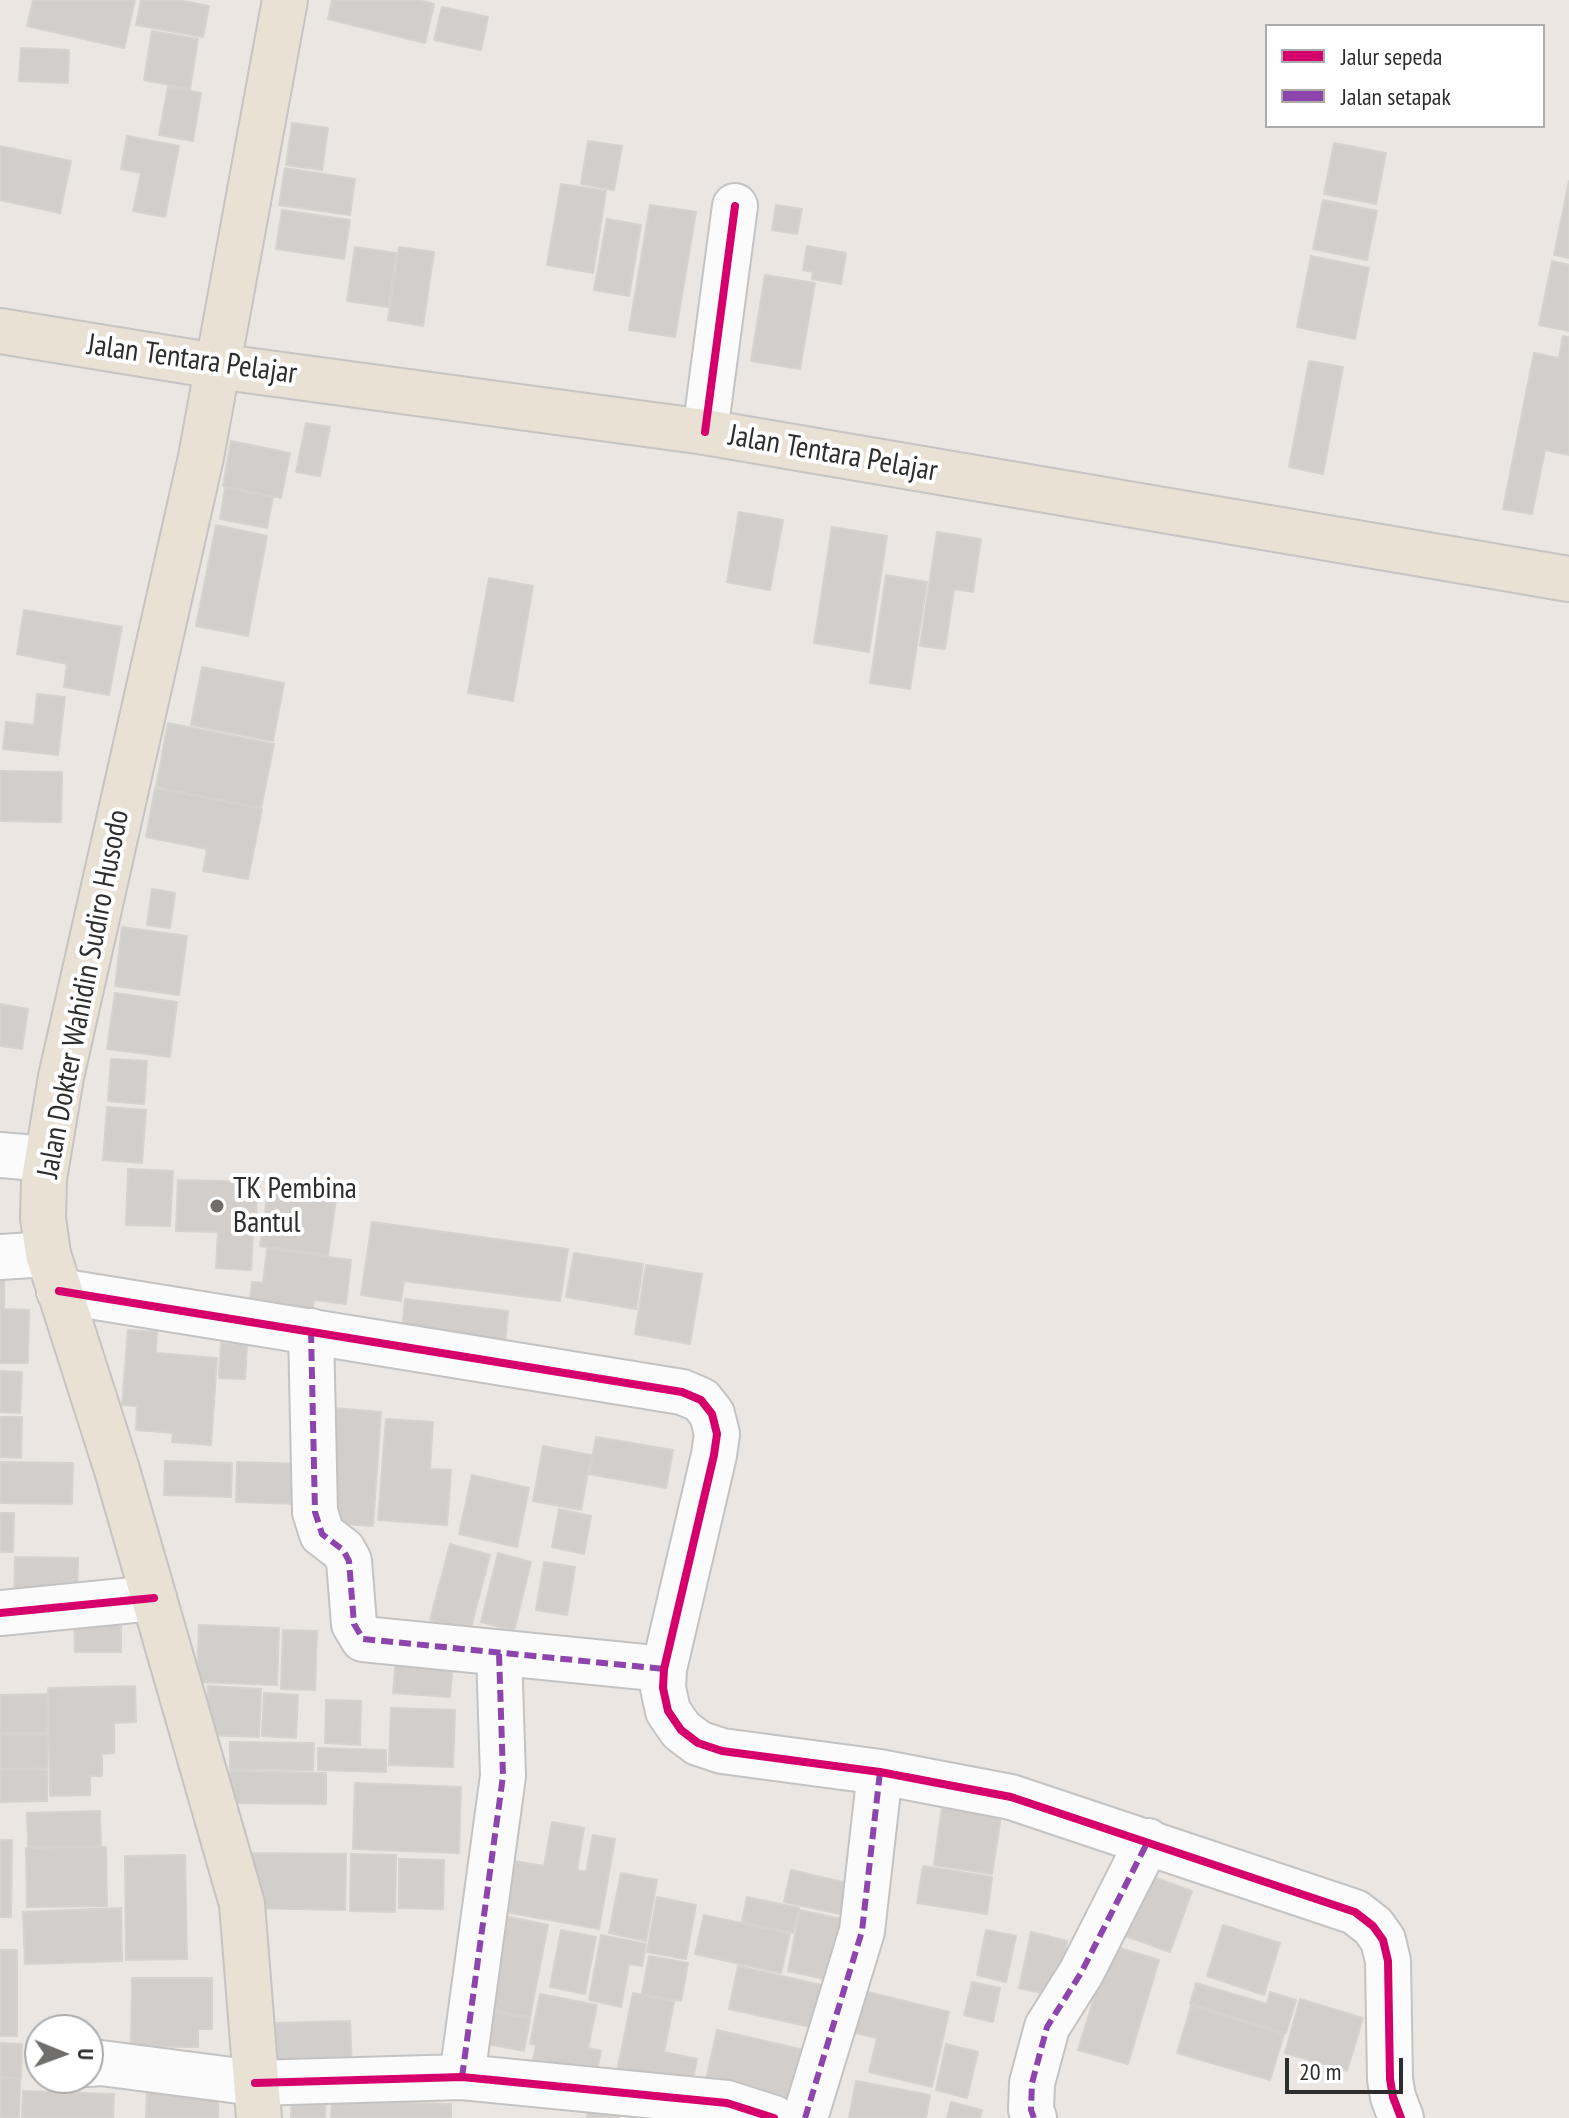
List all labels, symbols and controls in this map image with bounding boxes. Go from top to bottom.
legend [1265,24,1545,128]
text: Jalur sepeda [1341,41,1442,72]
text: Jalan setapak [1341,81,1451,112]
street label: Jalan Tentara Pelajar [85,327,299,393]
street label: Jalan Tentara Pelajar [726,418,940,490]
street label: Jalan Dokter Wahidin Sudiro Husodo [31,807,137,1181]
place label: TK Pembina Bantul [233,1171,357,1242]
marker: TK Pembina Bantul [208,1197,226,1215]
north arrow [24,2014,104,2094]
scale bar [1289,2042,1407,2092]
text: U [72,2048,100,2060]
text: 20 m [1299,2056,1341,2087]

